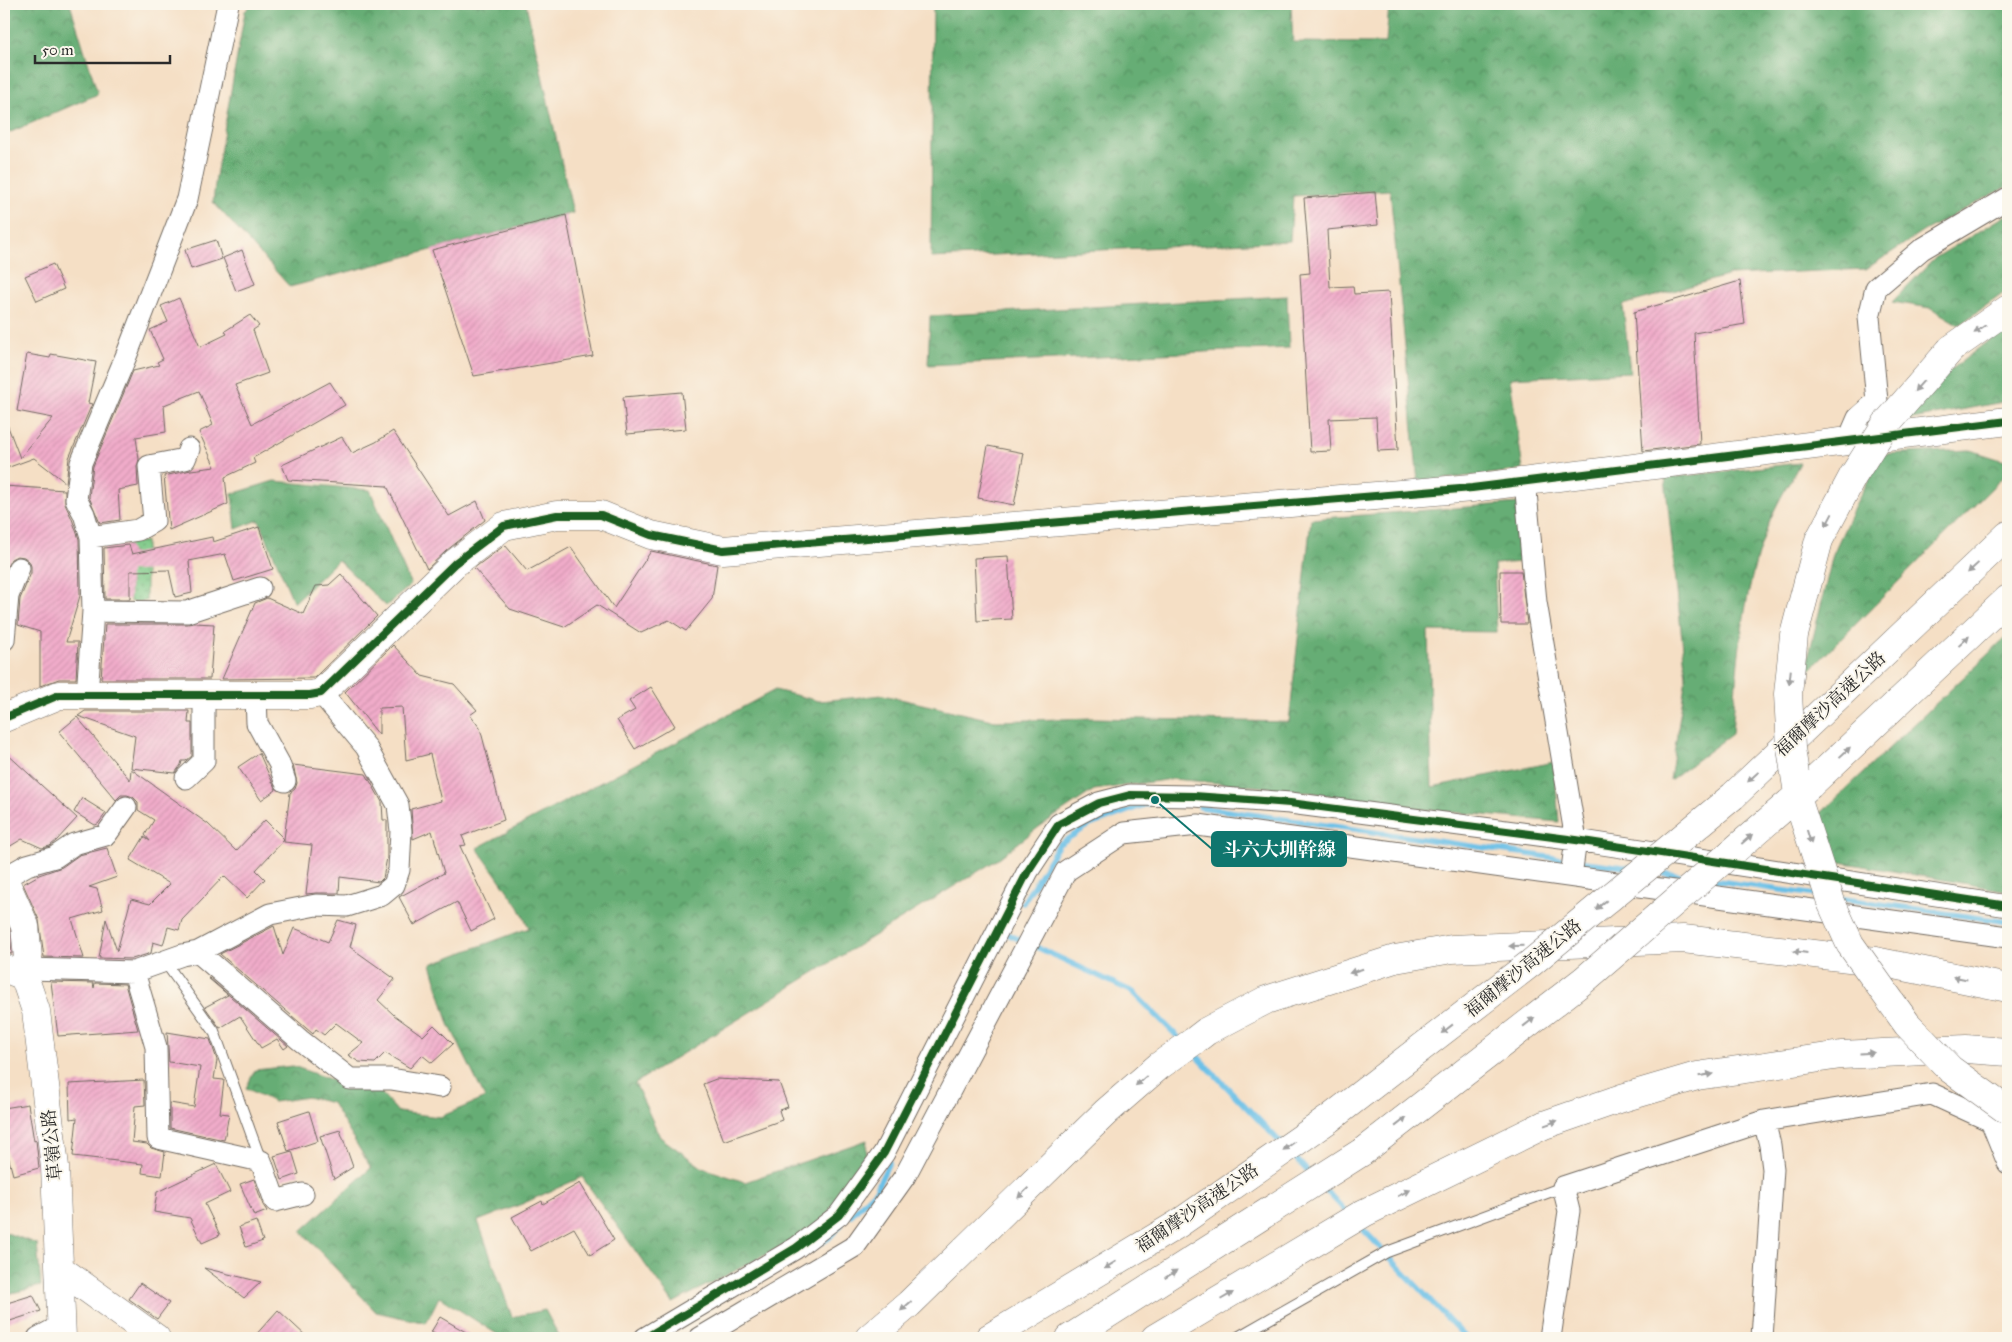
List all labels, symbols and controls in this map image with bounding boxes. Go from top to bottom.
scale bar [35,32,170,64]
text: 50 m [42,41,74,59]
one-way arrow [1973,324,1987,334]
one-way arrow [1914,379,1925,392]
one-way arrow [1825,513,1833,528]
one-way arrow [1967,562,1979,574]
one-way arrow [1957,635,1969,647]
street label: 福爾摩沙高速公路 [1770,647,1890,761]
one-way arrow [1786,669,1794,685]
one-way arrow [1839,746,1851,758]
one-way arrow [1748,771,1760,783]
one-way arrow [1805,830,1813,845]
callout: 斗六大圳幹線 [1212,832,1346,866]
one-way arrow [1741,833,1753,845]
text: 斗六大圳幹線 [1222,838,1336,861]
one-way arrow [1595,900,1608,911]
street label: 福爾摩沙高速公路 [1460,914,1586,1022]
one-way arrow [1508,943,1524,951]
one-way arrow [1792,948,1808,956]
one-way arrow [1349,968,1364,976]
one-way arrow [1953,974,1968,982]
one-way arrow [1522,1017,1535,1028]
one-way arrow [1441,1023,1454,1034]
one-way arrow [1859,1049,1875,1057]
one-way arrow [1698,1071,1714,1079]
one-way arrow [1135,1076,1148,1087]
street label: 草嶺公路 [37,1108,67,1182]
one-way arrow [1394,1117,1408,1127]
one-way arrow [1544,1119,1559,1127]
one-way arrow [1282,1141,1296,1151]
street label: 福爾摩沙高速公路 [1131,1159,1263,1257]
one-way arrow [1017,1186,1029,1198]
one-way arrow [1397,1189,1412,1197]
one-way arrow [1103,1260,1116,1269]
one-way arrow [1164,1270,1177,1279]
one-way arrow [1220,1291,1233,1300]
one-way arrow [901,1300,913,1312]

